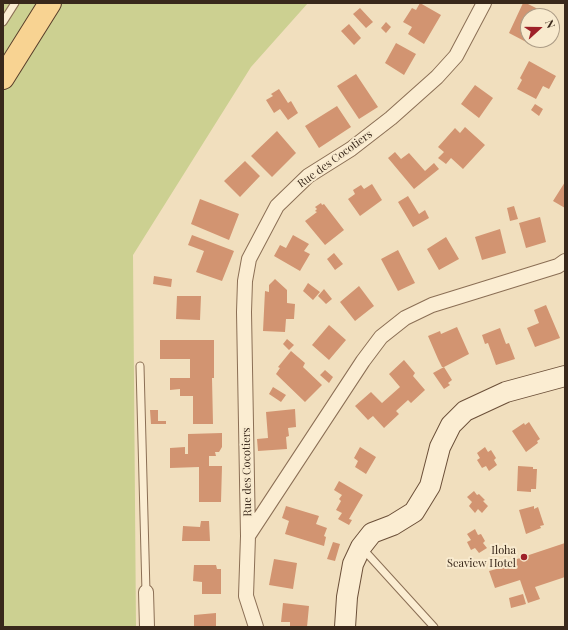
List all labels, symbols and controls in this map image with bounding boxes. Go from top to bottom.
north arrow [520,8,560,48]
text: N [542,17,559,30]
street label: Rue des Cocotiers [295,128,375,190]
street label: Rue des Cocotiers [240,427,254,517]
place label: Iloha Seaview Hotel [447,544,516,570]
marker: Iloha Seaview Hotel [519,552,529,562]

